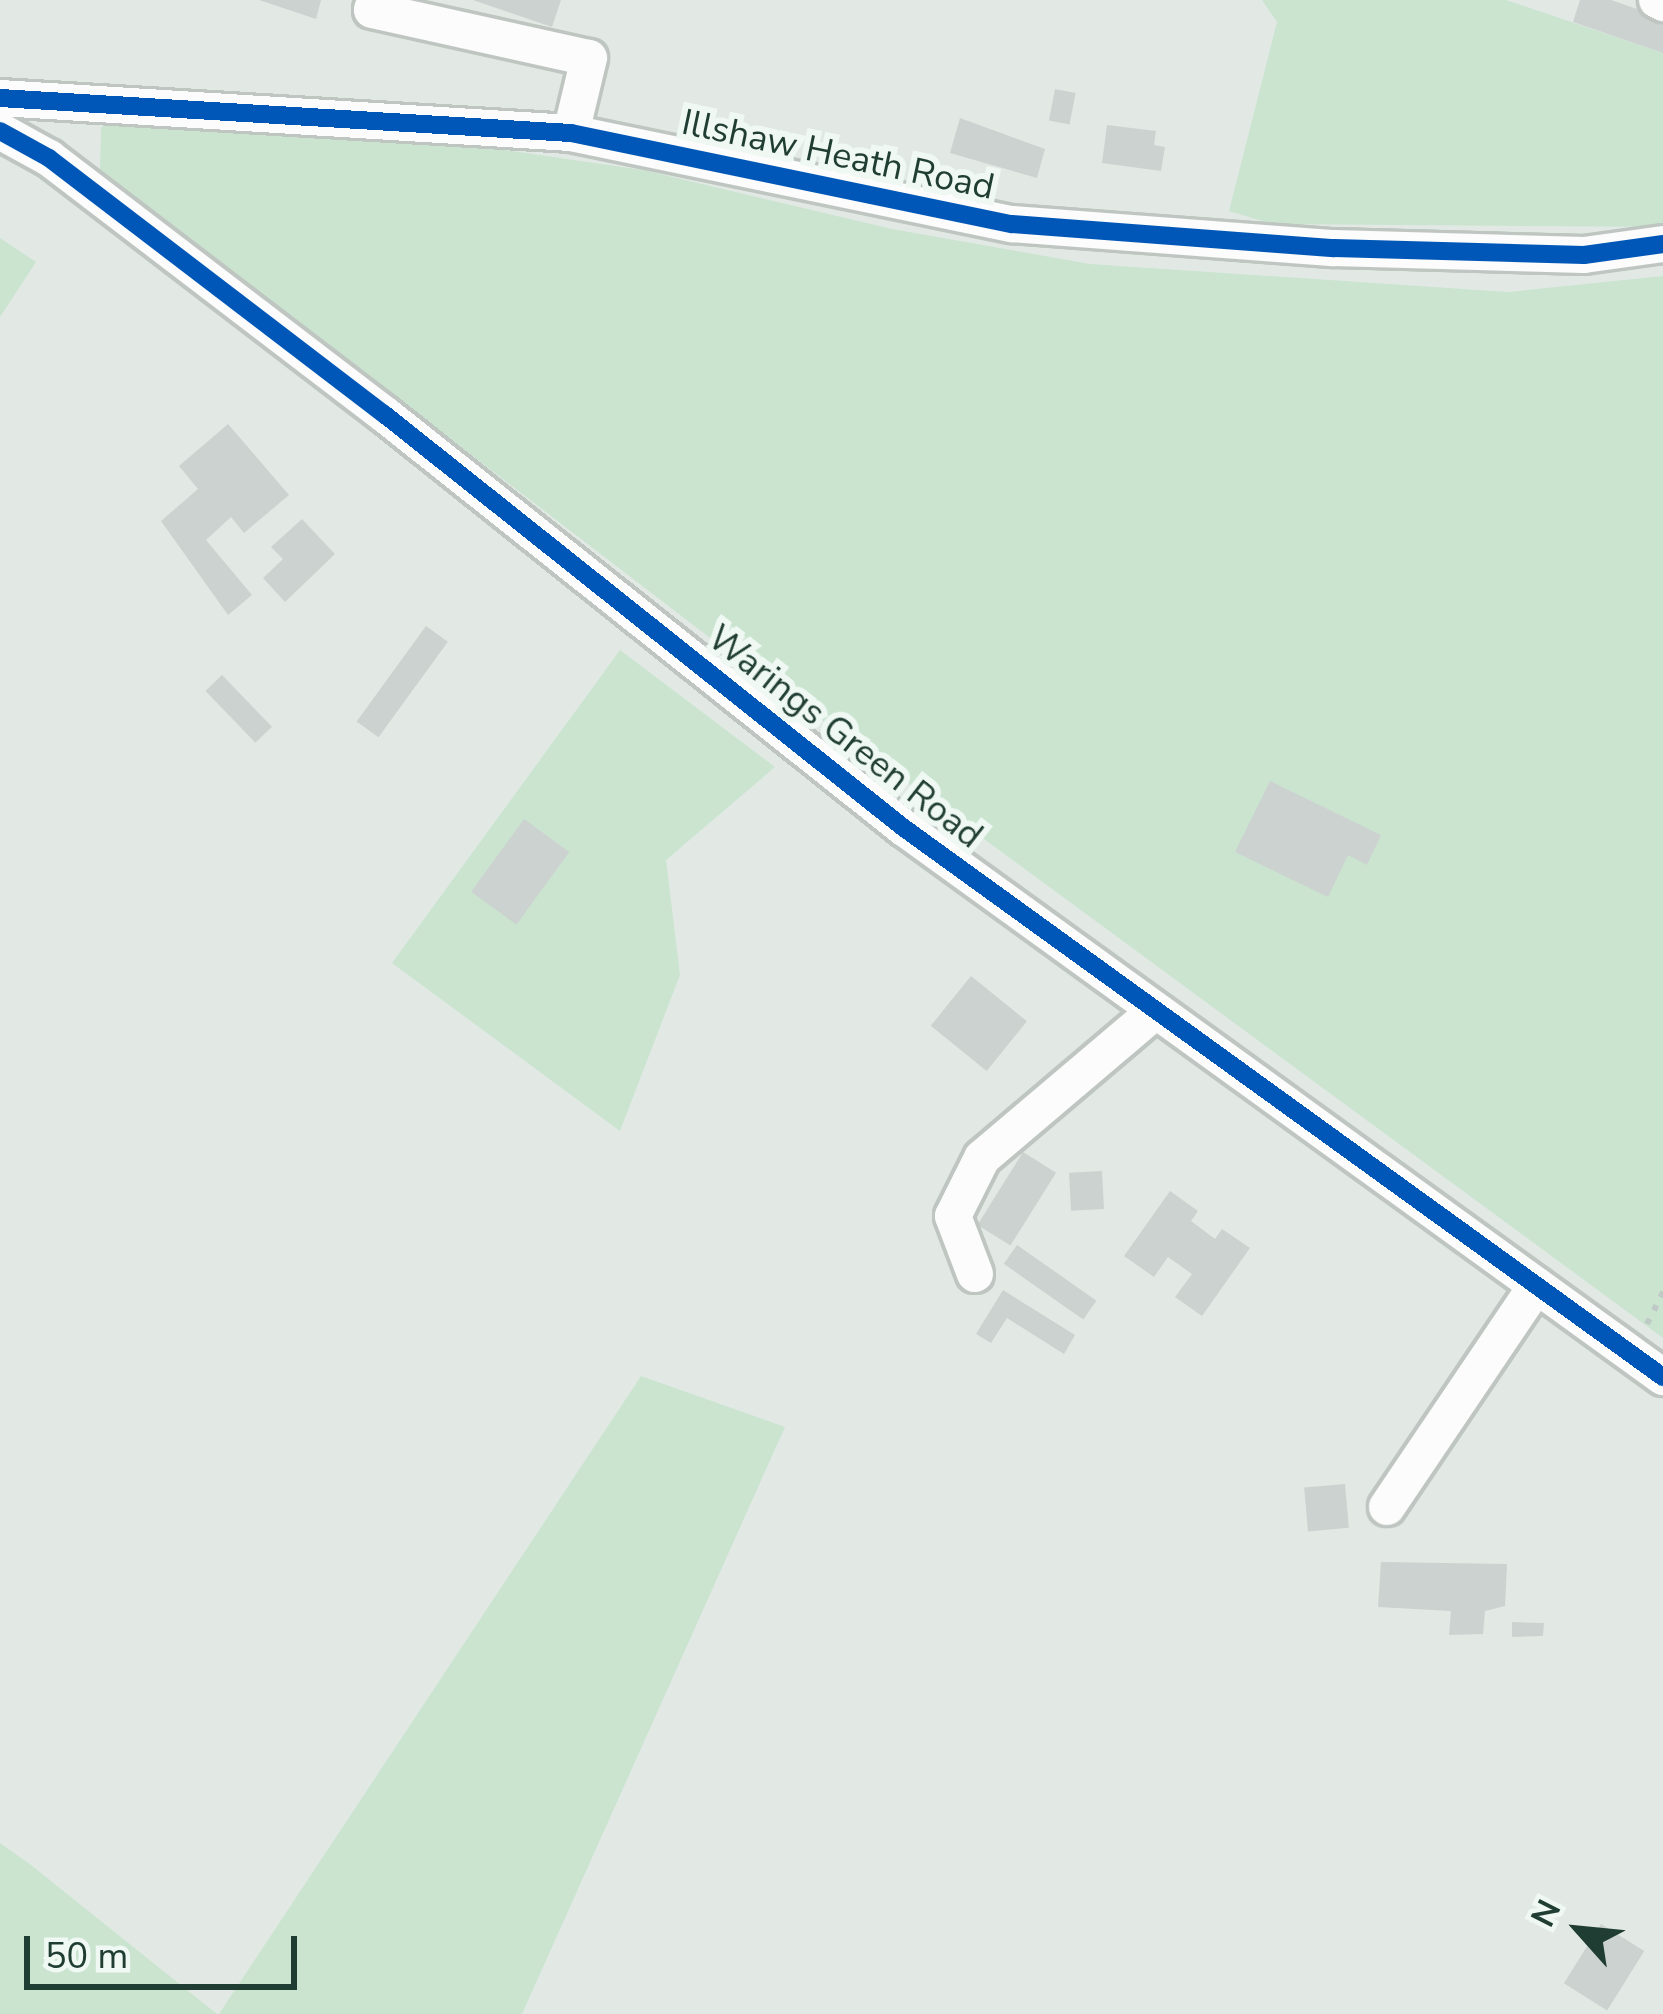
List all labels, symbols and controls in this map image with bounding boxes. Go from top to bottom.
street label: Illshaw Heath Road [678,101,998,209]
street label: Warings Green Road [699,616,991,858]
north arrow [1519,1870,1639,1990]
text: N [1521,1892,1572,1935]
scale bar [30,1912,303,1986]
text: 50 m [45,1932,128,1981]

